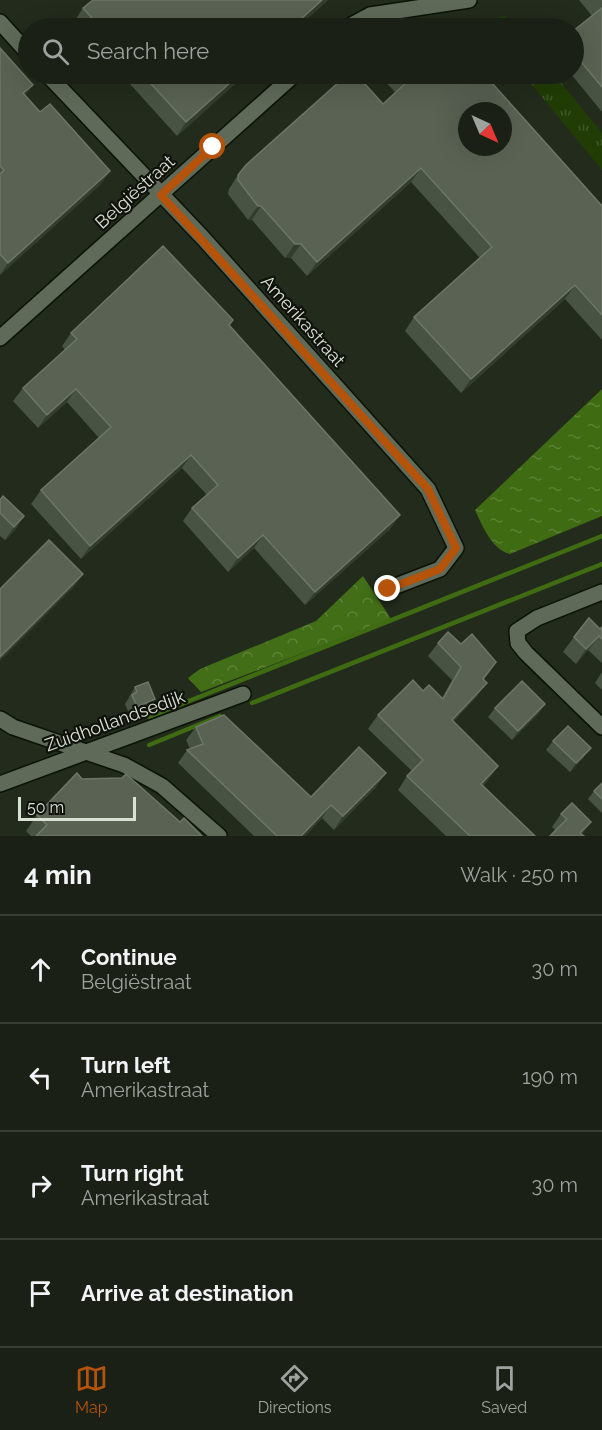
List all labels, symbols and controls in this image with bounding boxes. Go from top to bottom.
search box [18,18,584,84]
icon: search [39,35,72,68]
text: Search here [87,38,209,64]
north arrow [458,102,512,156]
route start [199,133,225,159]
street label: Belgiëstraat [91,150,179,233]
street label: Amerikastraat [257,271,350,371]
route end [374,575,400,601]
street label: Zuidhollandsedijk [42,685,188,756]
scale bar [18,794,136,822]
text: 50 m [27,798,64,817]
text: 4 min [24,860,92,890]
text: Walk · 250 m [460,863,578,887]
text: Continue [81,944,177,970]
icon: ahead [24,953,57,986]
text: 30 m [532,957,578,981]
text: Belgiëstraat [81,970,192,994]
text: Turn left [81,1052,171,1078]
icon: left [24,1061,57,1094]
text: 190 m [522,1065,578,1089]
text: Amerikastraat [81,1078,209,1102]
text: Turn right [81,1160,184,1186]
icon: right [24,1169,57,1202]
text: 30 m [532,1173,578,1197]
text: Amerikastraat [81,1186,209,1210]
icon: arrive [24,1277,57,1310]
text: Arrive at destination [81,1280,294,1306]
tab: Map [75,1362,108,1417]
tab: Directions [258,1362,332,1417]
tab: Saved [481,1362,527,1417]

